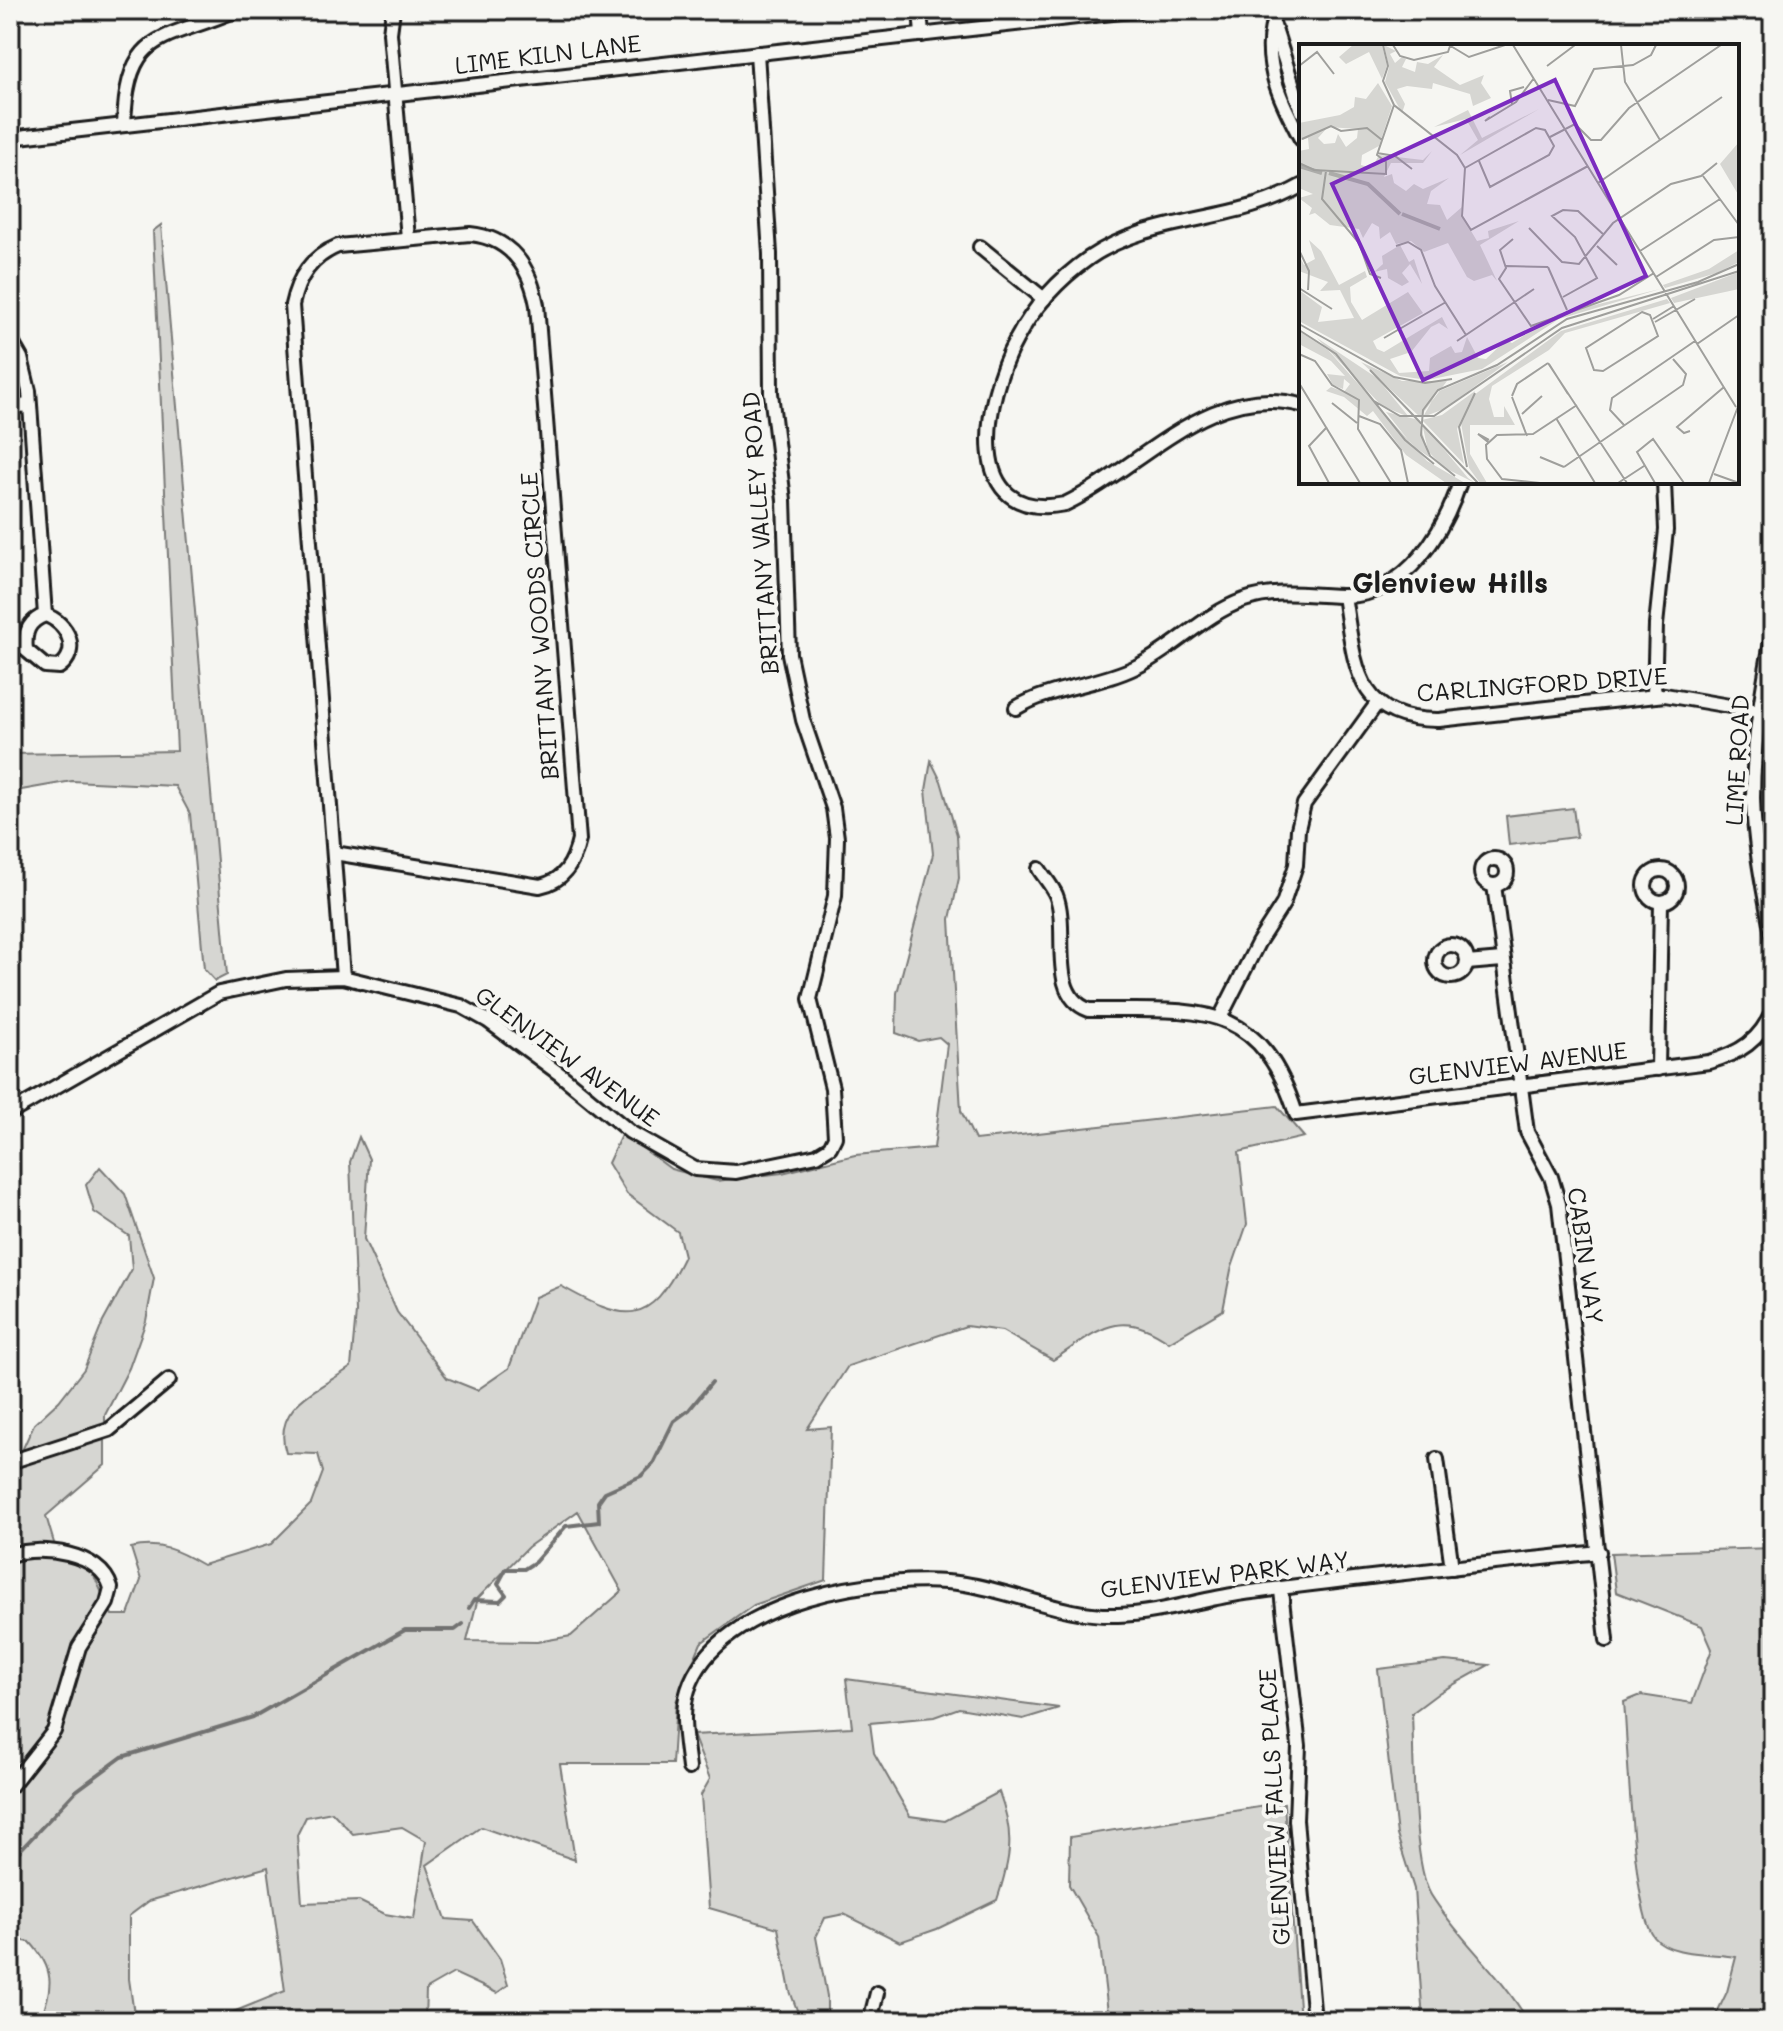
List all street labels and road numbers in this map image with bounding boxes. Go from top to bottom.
street label: LIME KILN LANE [453,27,643,80]
street label: BRITTANY VALLEY ROAD [734,391,785,676]
street label: BRITTANY WOODS CIRCLE [512,471,565,781]
street label: CARLINGFORD DRIVE [1415,659,1668,708]
street label: LIME ROAD [1718,694,1755,826]
street label: GLENVIEW AVENUE [470,979,666,1133]
street label: GLENVIEW AVENUE [1407,1034,1629,1091]
street label: CABIN WAY [1562,1185,1611,1326]
street label: GLENVIEW PARK WAY [1099,1543,1351,1604]
street label: GLENVIEW FALLS PLACE [1251,1668,1296,1946]

